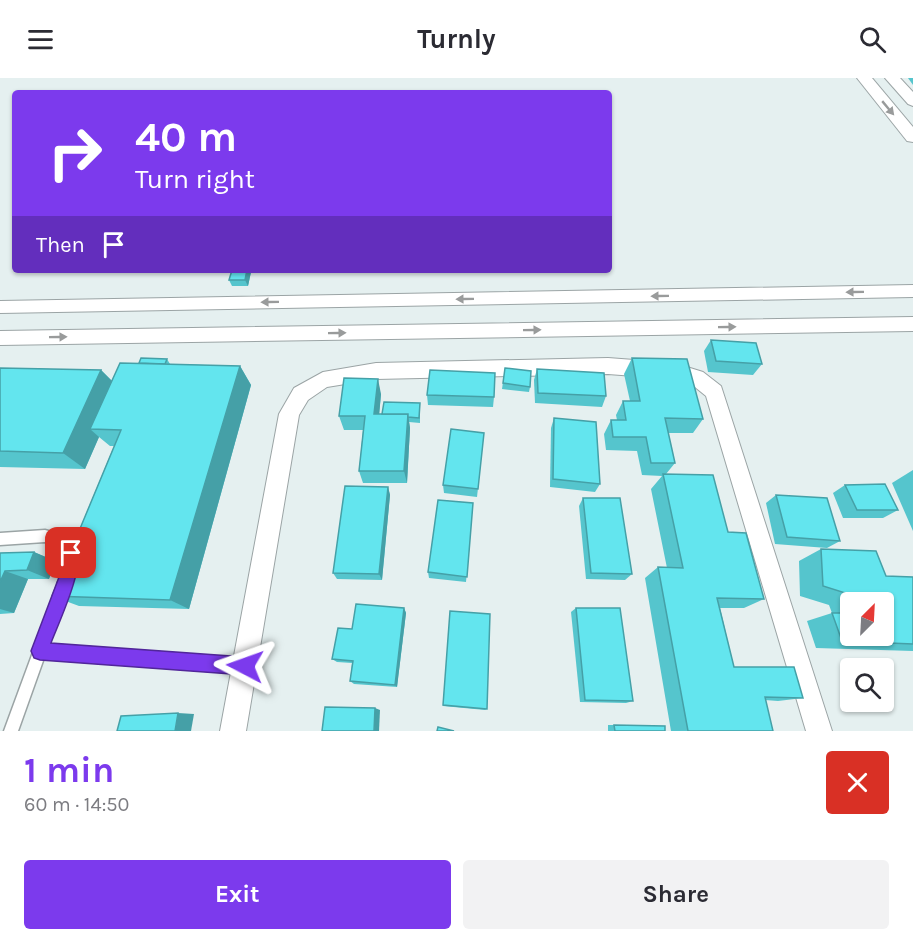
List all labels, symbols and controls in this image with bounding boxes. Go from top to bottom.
icon: menu [24,23,57,56]
text: Turnly [417,23,496,55]
icon: search [856,23,889,56]
one-way arrow [882,100,895,116]
text: 40 m [135,112,237,162]
icon: right [36,114,114,192]
text: Turn right [135,163,255,195]
icon: arrive [97,228,130,261]
text: Then [36,232,85,258]
one-way arrow [845,287,864,297]
one-way arrow [650,291,669,300]
one-way arrow [455,294,474,304]
one-way arrow [260,297,279,307]
one-way arrow [718,322,737,332]
one-way arrow [523,325,542,335]
one-way arrow [328,328,347,338]
one-way arrow [49,332,68,342]
pin [45,527,96,578]
icon: arrive [54,536,87,569]
north arrow [840,592,894,646]
map controls [840,592,894,712]
position arrow [213,634,277,698]
button: search [840,658,894,712]
text: 1 min [24,749,114,791]
button: close [826,751,889,814]
text: 60 m · 14:50 [24,793,129,816]
button: Exit [24,860,451,929]
button: Share [463,860,889,929]

